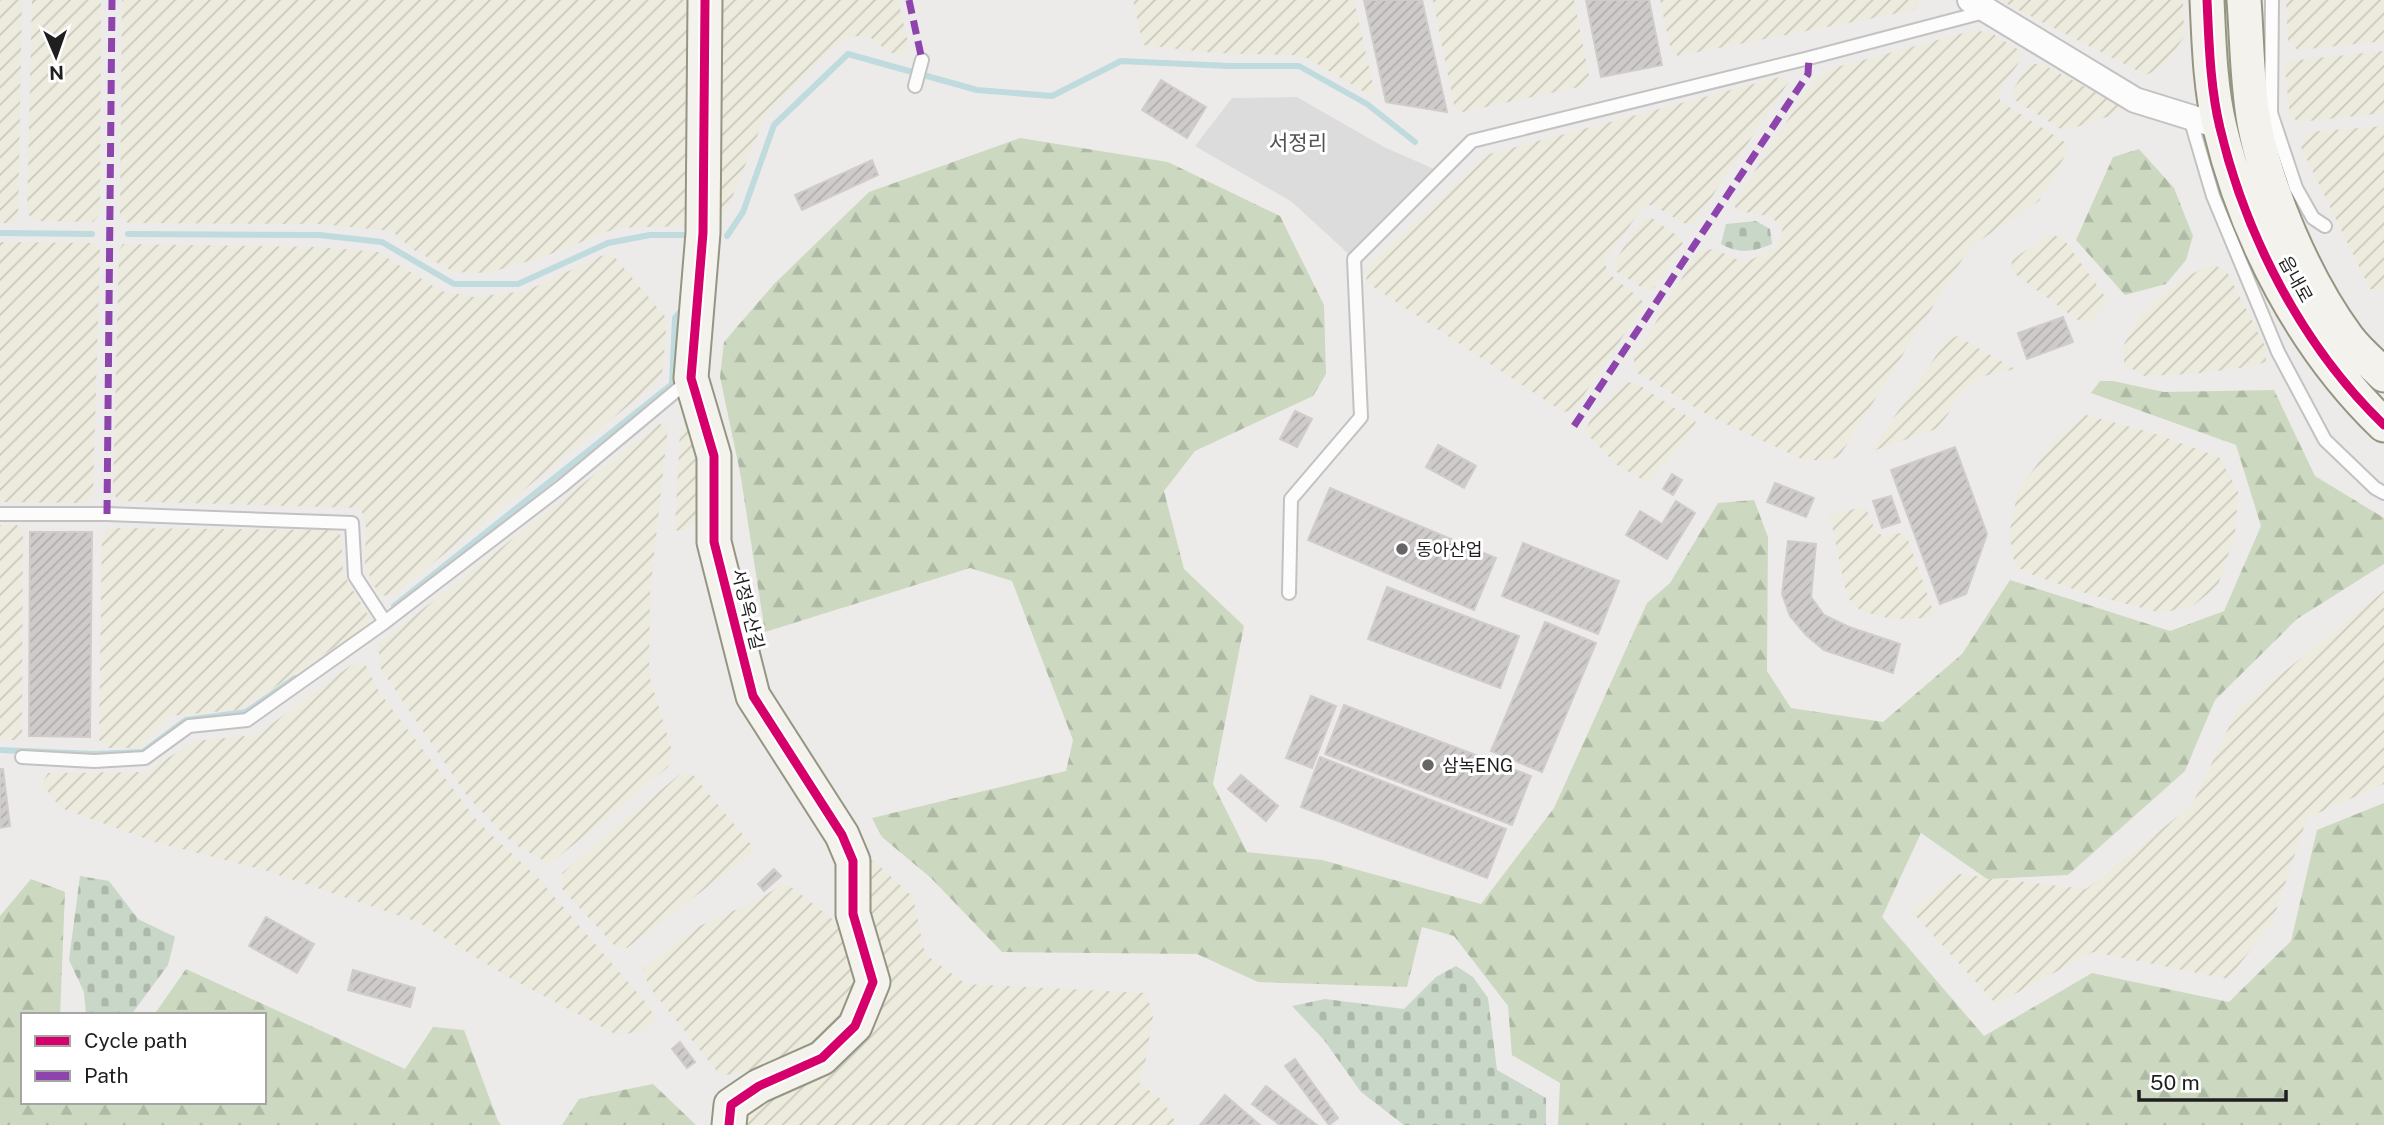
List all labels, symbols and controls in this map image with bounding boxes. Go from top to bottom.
north arrow [21,21,91,91]
text: N [49,62,64,84]
district label: 서정리 [1269,130,1327,155]
street label: 읍내로 [2275,252,2317,306]
place label: 동아산업 [1416,539,1482,560]
marker: 동아산업 [1394,541,1410,557]
street label: 서정옥산길 [728,566,768,652]
place label: 삼녹ENG [1442,755,1513,776]
marker: 삼녹ENG [1420,757,1436,773]
legend [21,1013,266,1104]
text: Cycle path [84,1028,187,1053]
scale bar [2139,1058,2286,1102]
text: Path [84,1063,129,1088]
text: 50 m [2150,1070,2200,1095]

